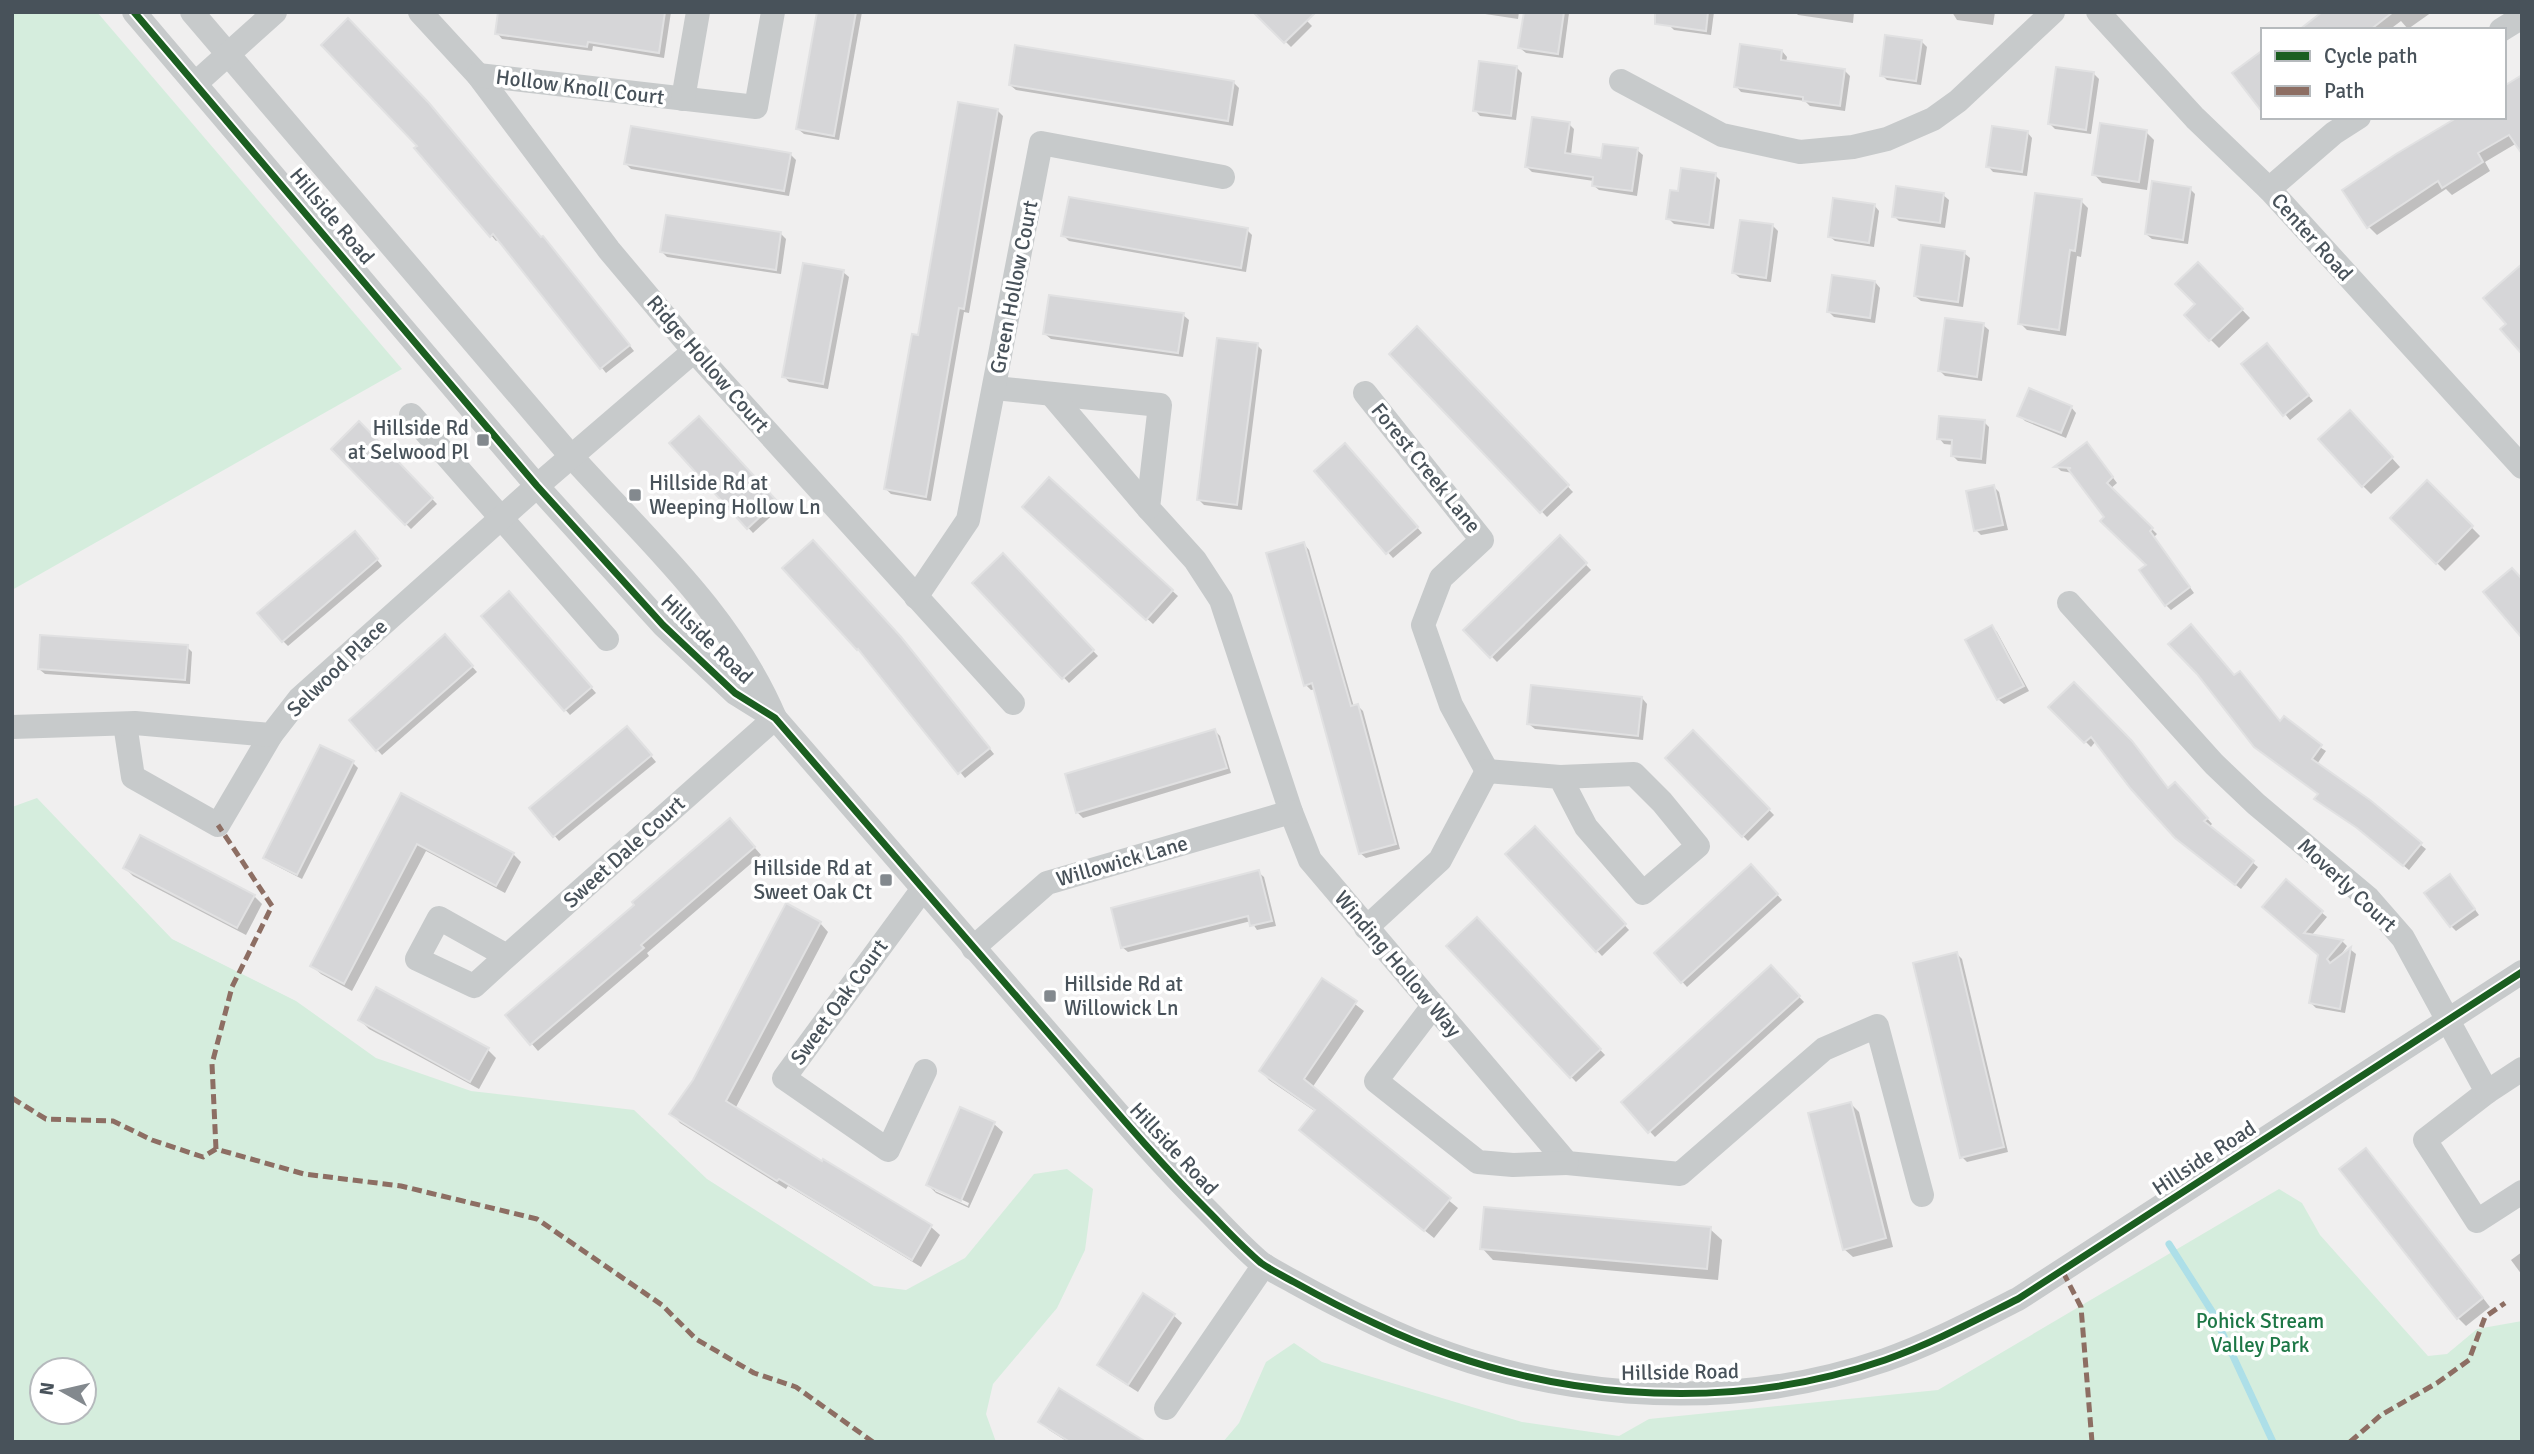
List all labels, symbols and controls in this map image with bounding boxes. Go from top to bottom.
legend [2261,28,2506,119]
text: Cycle path [2324,43,2418,69]
street label: Hollow Knoll Court [494,64,666,110]
text: Path [2324,78,2365,104]
street label: Hillside Road [284,162,380,270]
street label: Center Road [2266,188,2358,286]
street label: Green Hollow Court [984,198,1044,376]
street label: Ridge Hollow Court [641,290,775,438]
street label: Forest Creek Lane [1366,398,1486,538]
place label: Hillside Rd at Selwood Pl [348,415,469,465]
marker: Hillside Rd at Selwood Pl [475,432,491,448]
place label: Hillside Rd at Weeping Hollow Ln [649,470,821,520]
marker: Hillside Rd at Weeping Hollow Ln [627,487,643,503]
street label: Hillside Road [655,589,759,689]
street label: Selwood Place [281,614,393,722]
street label: Sweet Dale Court [558,791,690,913]
street label: Willowick Lane [1053,830,1191,892]
street label: Moverly Court [2292,833,2402,937]
place label: Hillside Rd at Sweet Oak Ct [753,855,872,905]
marker: Hillside Rd at Sweet Oak Ct [878,872,894,888]
street label: Winding Hollow Way [1329,885,1467,1043]
street label: Sweet Oak Court [785,934,893,1070]
place label: Hillside Rd at Willowick Ln [1064,971,1183,1021]
marker: Hillside Rd at Willowick Ln [1042,988,1058,1004]
street label: Hillside Road [1124,1097,1224,1201]
street label: Hillside Road [2147,1115,2261,1201]
park label: Pohick Stream Valley Park [2196,1308,2324,1358]
north arrow [28,1356,98,1426]
street label: Hillside Road [1621,1358,1739,1386]
text: N [34,1381,60,1397]

